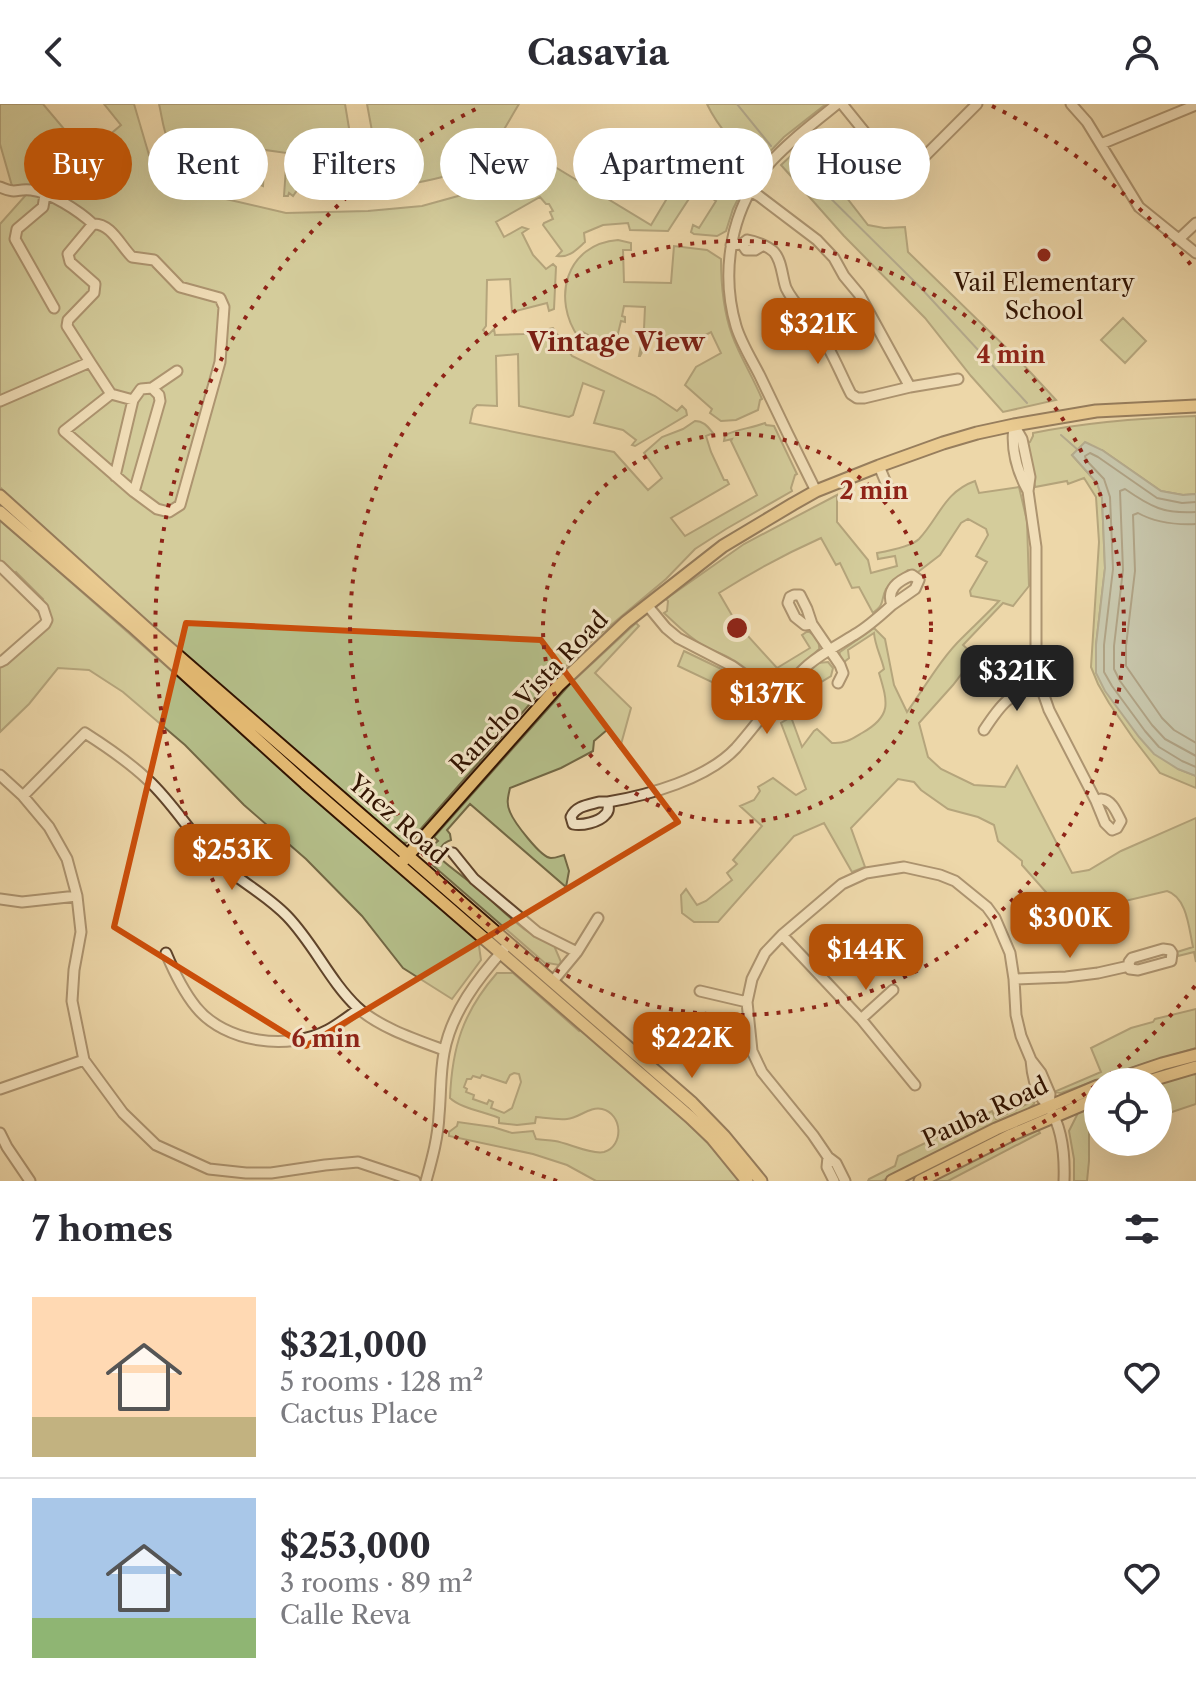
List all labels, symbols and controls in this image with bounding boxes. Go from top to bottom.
icon: back [32,30,76,74]
text: Casavia [527,30,669,74]
icon: person [1120,30,1164,74]
chip: Buy [24,128,132,200]
chip: Rent [148,128,268,200]
chip: Filters [284,128,424,200]
chip: New [440,128,557,200]
chip: Apartment [573,128,773,200]
chip: House [789,128,930,200]
marker: Vail Elementary School [1035,246,1053,264]
place label: Vail Elementary School [952,268,1135,325]
pin: $321K [762,298,874,366]
text: $321K [779,308,857,340]
district label: Vintage View [526,326,706,358]
text: 4 min [976,340,1046,369]
text: 2 min [839,476,909,505]
street label: Rancho Vista Road [444,604,614,779]
centre of rings [723,614,751,642]
pin: $321K [961,645,1073,713]
text: $321K [978,655,1056,687]
pin: $137K [711,668,823,736]
text: $137K [729,678,805,710]
street label: Ynez Road [342,768,454,870]
pin: $253K [176,824,288,892]
text: $253K [192,834,272,866]
pin: $300K [1014,892,1126,960]
text: $300K [1028,902,1112,934]
pin: $144K [810,924,922,992]
text: $144K [827,934,905,966]
pin: $222K [636,1012,748,1080]
text: $222K [651,1022,733,1054]
text: 6 min [291,1024,361,1053]
map controls [1084,1068,1172,1156]
button: locate [1084,1068,1172,1156]
street label: Pauba Road [917,1070,1053,1154]
icon: filters [1120,1207,1164,1251]
text: 7 homes [32,1208,173,1250]
text: $321,000 [280,1324,428,1366]
icon: home [96,1329,192,1425]
icon: heart [1120,1355,1164,1399]
text: 5 rooms · 128 m² [280,1366,483,1398]
text: Cactus Place [280,1398,438,1430]
text: $253,000 [280,1525,431,1567]
icon: home [96,1530,192,1626]
icon: heart [1120,1556,1164,1600]
text: 3 rooms · 89 m² [280,1567,473,1599]
text: Calle Reva [280,1599,411,1631]

